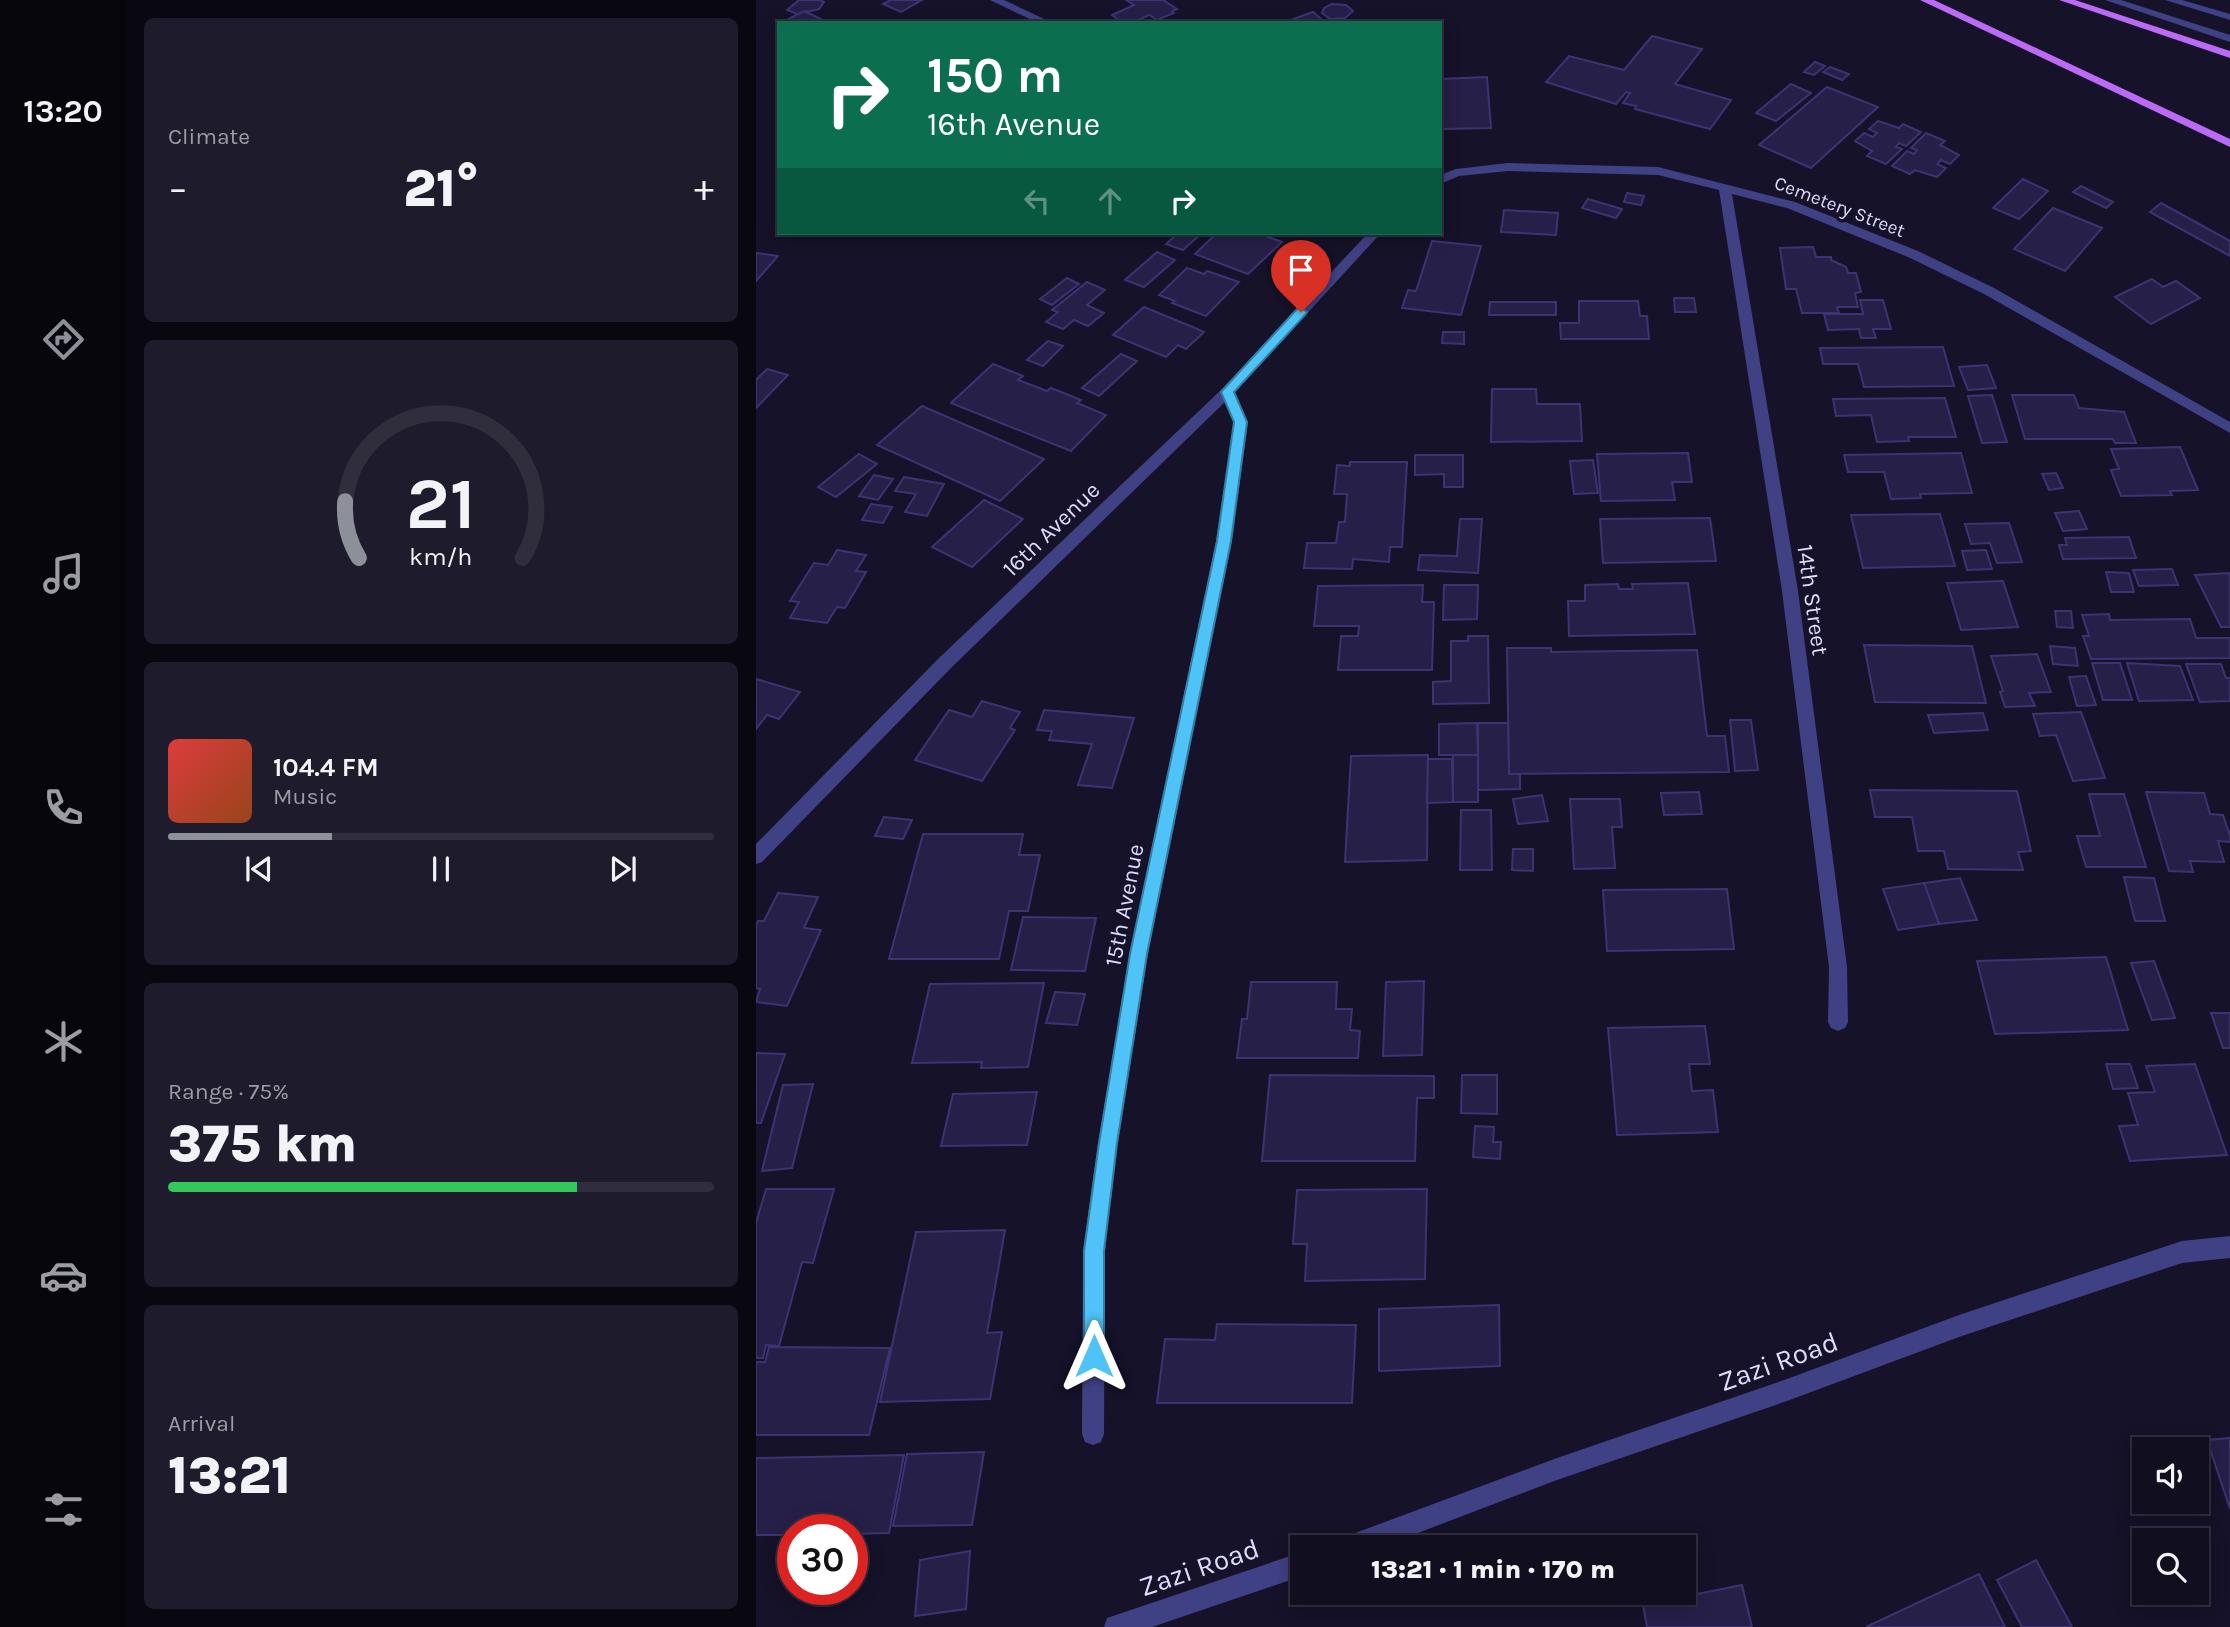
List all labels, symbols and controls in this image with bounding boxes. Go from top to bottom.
text: 150 m [927,47,1063,104]
icon: right [812,49,903,140]
text: 13:20 [23,93,103,130]
text: 16th Avenue [927,106,1100,143]
text: Climate [168,123,250,150]
text: 21° [403,158,479,219]
text: − [168,166,188,211]
text: + [694,166,714,211]
street label: Cemetery Street [1771,172,1908,242]
icon: left [1018,182,1056,220]
icon: ahead [1091,182,1129,220]
icon: right [1164,182,1202,220]
pin [1271,240,1331,312]
icon: arrive [1282,251,1320,289]
icon: directions [39,315,88,364]
text: 21 [406,461,476,546]
street label: 16th Avenue [997,476,1105,582]
text: km/h [409,541,473,570]
street label: 14th Street [1791,543,1834,658]
icon: music [39,549,88,598]
text: 104.4 FM [273,752,379,783]
icon: phone [39,783,88,832]
text: Music [273,783,337,810]
street label: 15th Avenue [1099,842,1150,969]
icon: previous [240,850,278,888]
icon: pause [422,850,460,888]
icon: next [604,850,642,888]
icon: climate [39,1017,88,1066]
text: Range · 75% [168,1078,289,1105]
text: 375 km [168,1113,357,1174]
icon: car [39,1251,88,1300]
position arrow [1057,1319,1131,1393]
street label: Zazi Road [1714,1325,1842,1398]
text: Arrival [168,1410,235,1437]
map controls [2132,1437,2209,1605]
button: sound [2132,1437,2209,1514]
text: 13:21 [168,1445,291,1506]
icon: filters [39,1485,88,1534]
speed limit sign: 30 [777,1514,868,1605]
button: search [2132,1528,2209,1605]
street label: Zazi Road [1135,1532,1263,1603]
text: 13:21 · 1 min · 170 m [1371,1554,1615,1585]

